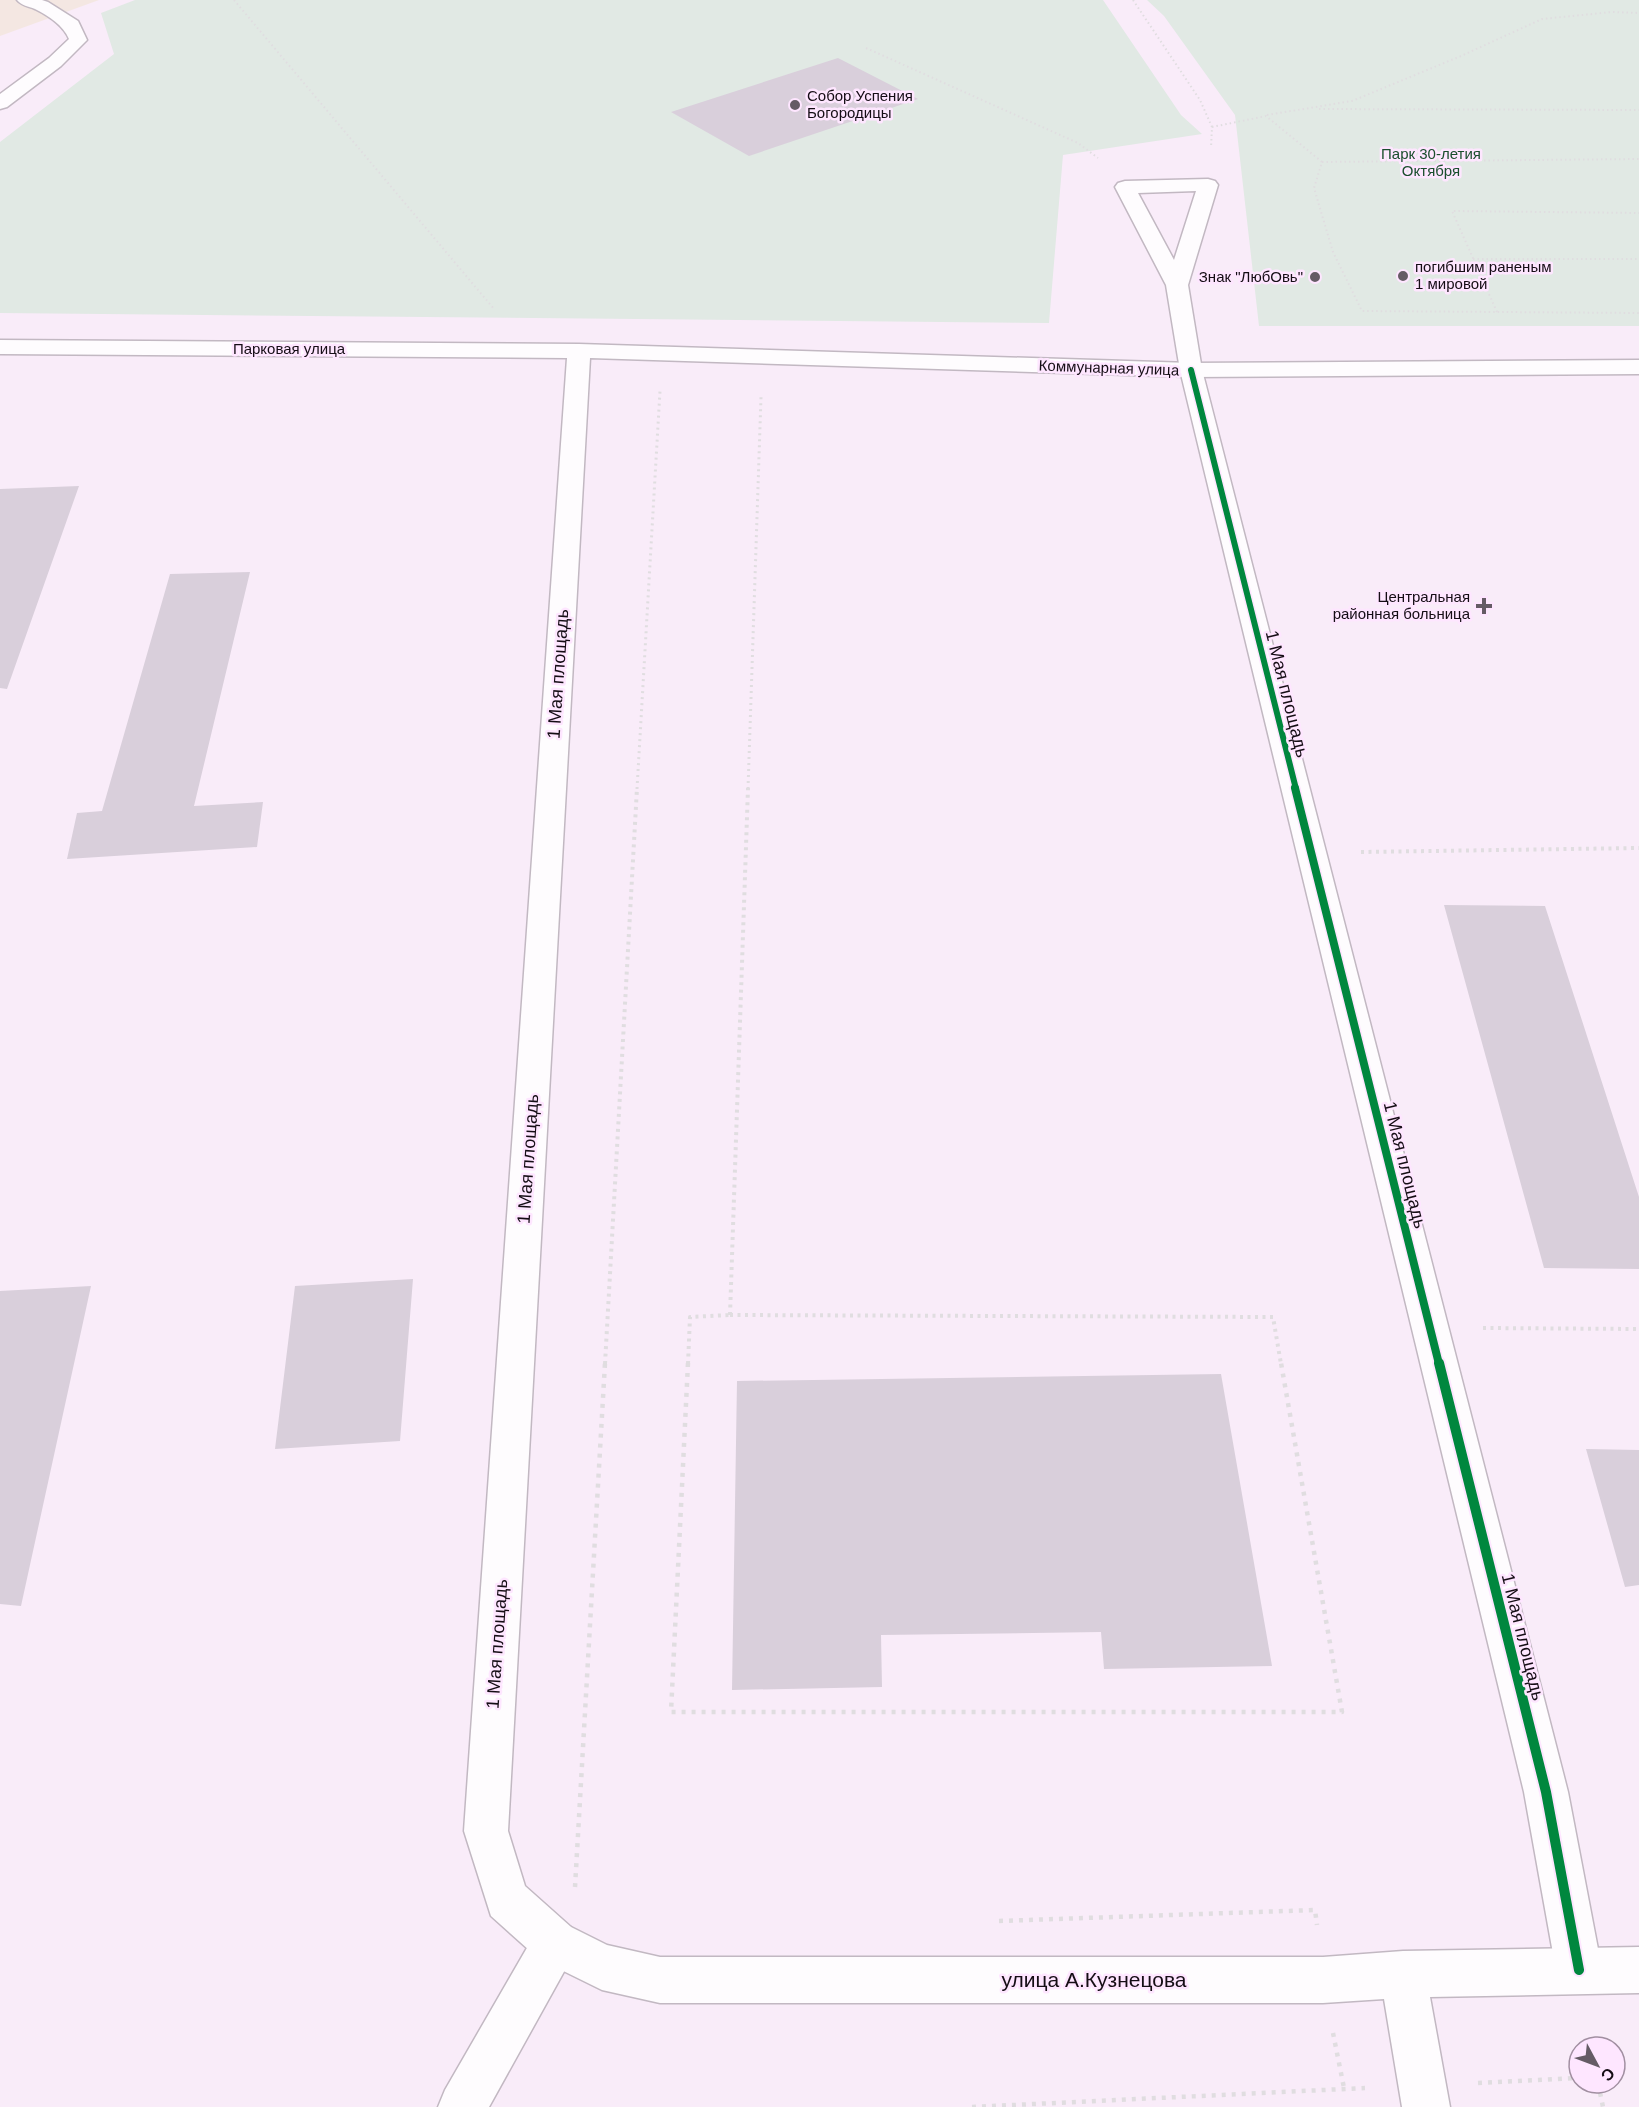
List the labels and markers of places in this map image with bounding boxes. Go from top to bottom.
place label: Собор Успения Богородицы [807,87,913,121]
marker: Собор Успения Богородицы [788,98,802,112]
place label: погибшим раненым 1 мировой [1415,258,1552,292]
place label: Знак "ЛюбОвь" [1199,268,1303,285]
marker: погибшим раненым 1 мировой [1396,269,1410,283]
marker: Знак "ЛюбОвь" [1308,270,1322,284]
place label: Центральная районная больница [1333,588,1471,622]
marker: Центральная районная больница [1475,597,1493,615]

